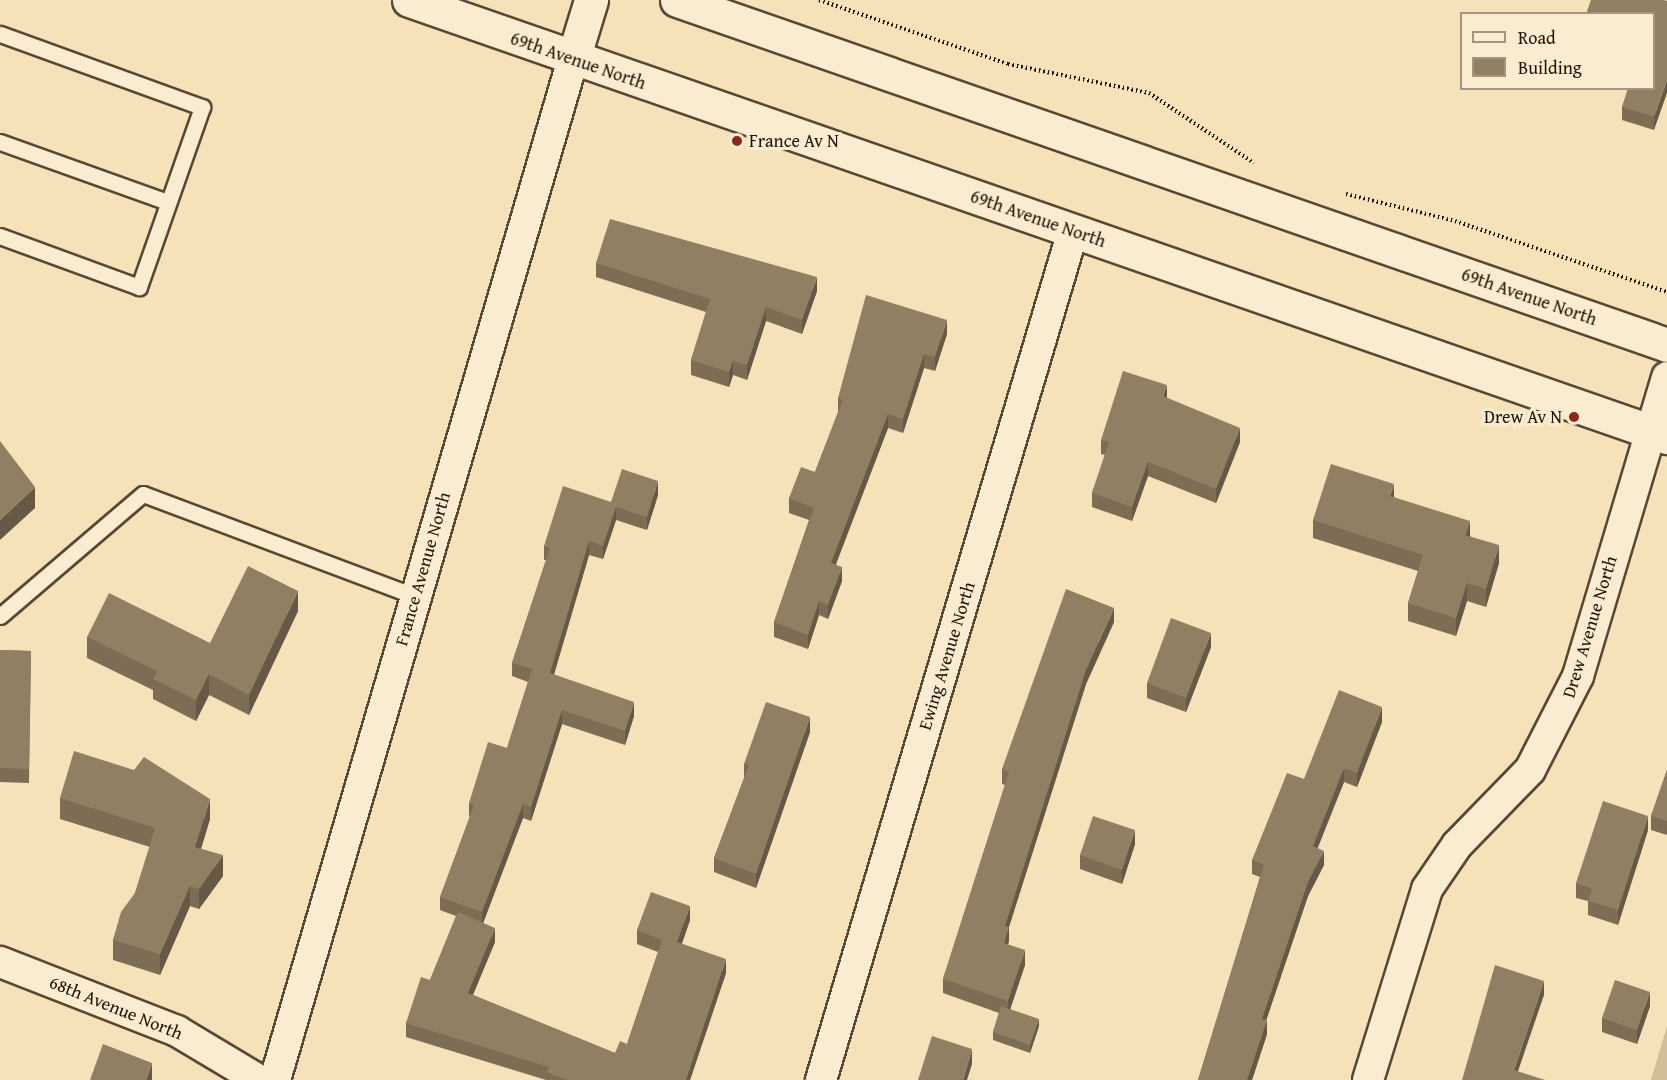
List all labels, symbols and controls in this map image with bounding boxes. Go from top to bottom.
legend [1460,12,1655,90]
text: Road [1518,24,1556,51]
street label: 69th Avenue North [507,28,649,94]
text: Building [1518,54,1582,81]
place label: France Av N [749,130,839,152]
marker: France Av N [730,134,744,148]
street label: 69th Avenue North [967,186,1109,252]
street label: 69th Avenue North [1458,264,1600,330]
place label: Drew Av N [1484,406,1562,428]
marker: Drew Av N [1567,410,1581,424]
street label: France Avenue North [391,490,455,648]
street label: Drew Avenue North [1558,553,1622,701]
street label: Ewing Avenue North [914,579,980,733]
street label: 68th Avenue North [46,971,186,1045]

